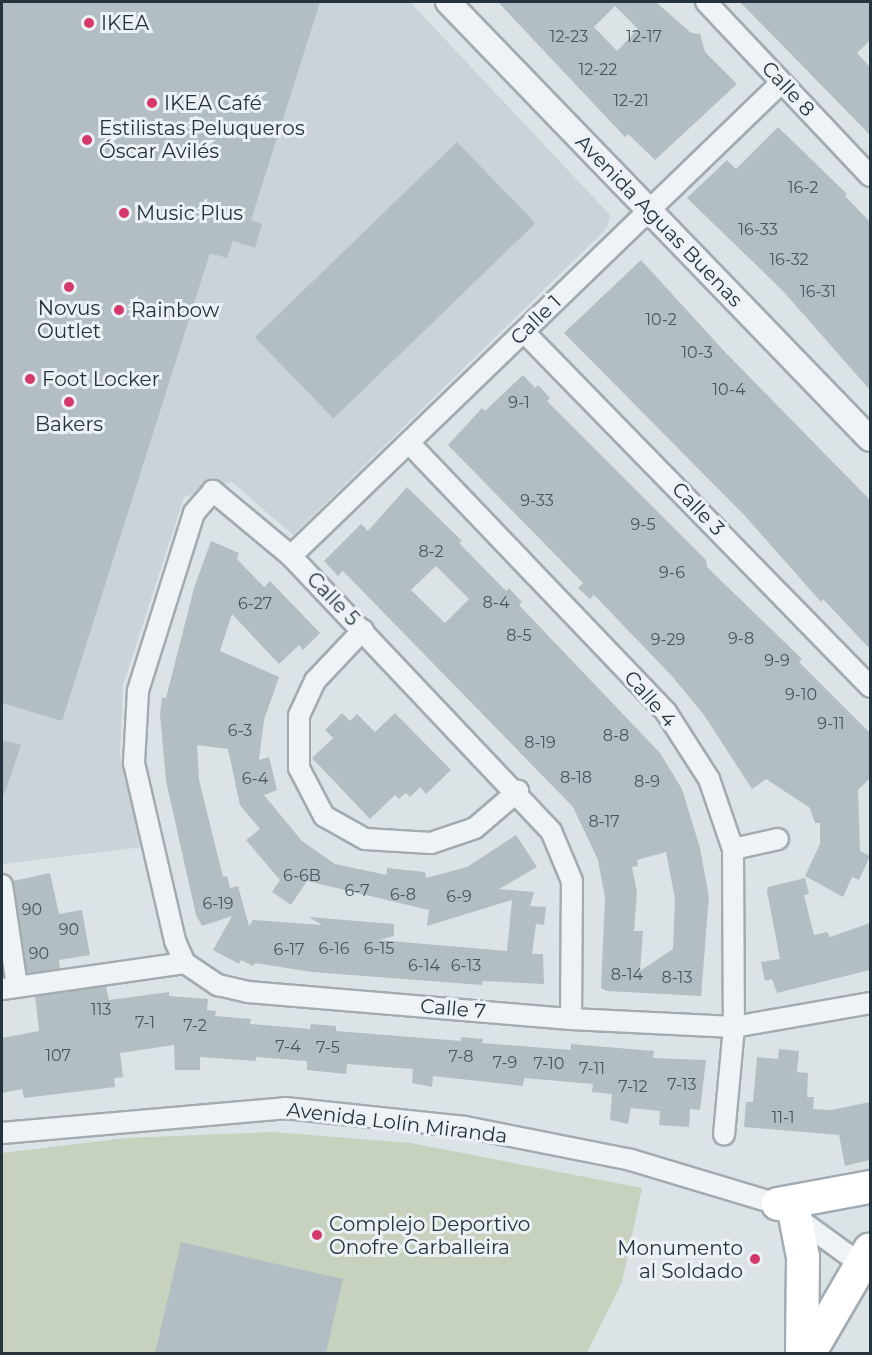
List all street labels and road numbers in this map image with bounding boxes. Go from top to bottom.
street label: Calle 8 [756,56,820,122]
street label: Avenida Aguas Buenas [571,130,747,312]
street label: Calle 1 [506,290,566,350]
street label: Calle 3 [667,477,729,541]
street label: Calle 5 [302,567,364,631]
street label: Calle 4 [619,666,681,732]
street label: Calle 7 [419,994,487,1024]
street label: Avenida Lolín Miranda [285,1098,509,1148]

